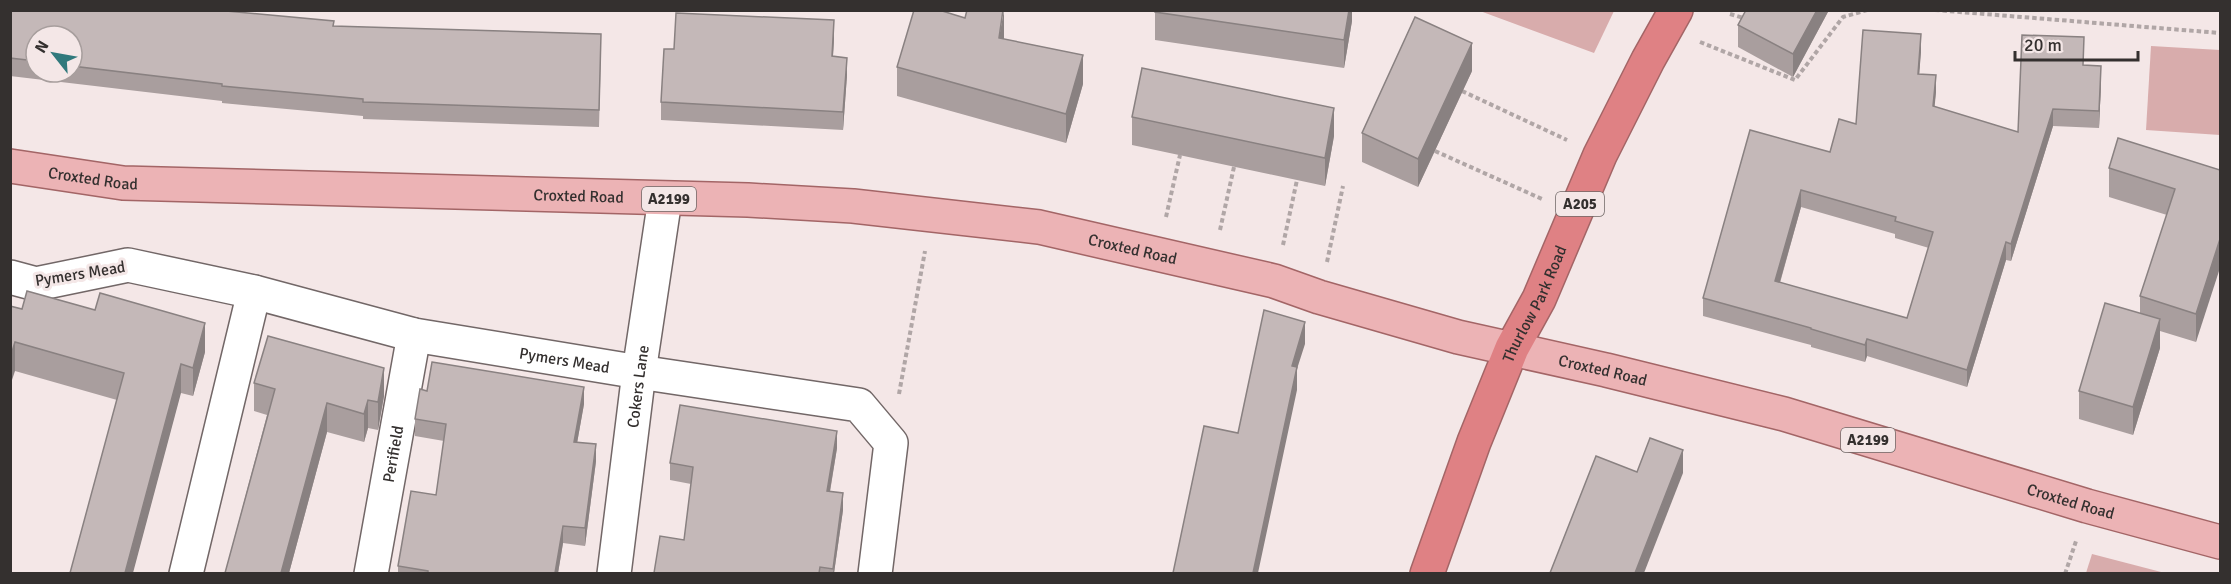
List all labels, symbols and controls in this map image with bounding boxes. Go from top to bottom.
north arrow [24,24,84,84]
scale bar [2015,24,2138,62]
text: 20 m [2024,34,2062,56]
text: N [31,37,53,57]
street label: Croxted Road [47,163,138,194]
street label: Croxted Road [533,185,624,208]
road number: A2199 [642,187,696,211]
road number: A205 [1556,192,1604,216]
street label: Croxted Road [1086,230,1179,269]
street label: Thurlow Park Road [1498,243,1572,365]
street label: Pymers Mead [34,257,127,291]
street label: Pymers Mead [518,343,611,378]
street label: Cokers Lane [623,344,654,429]
street label: Croxted Road [1556,351,1649,391]
street label: Perifield [379,424,409,484]
road number: A2199 [1841,428,1895,452]
street label: Croxted Road [2024,479,2117,524]

